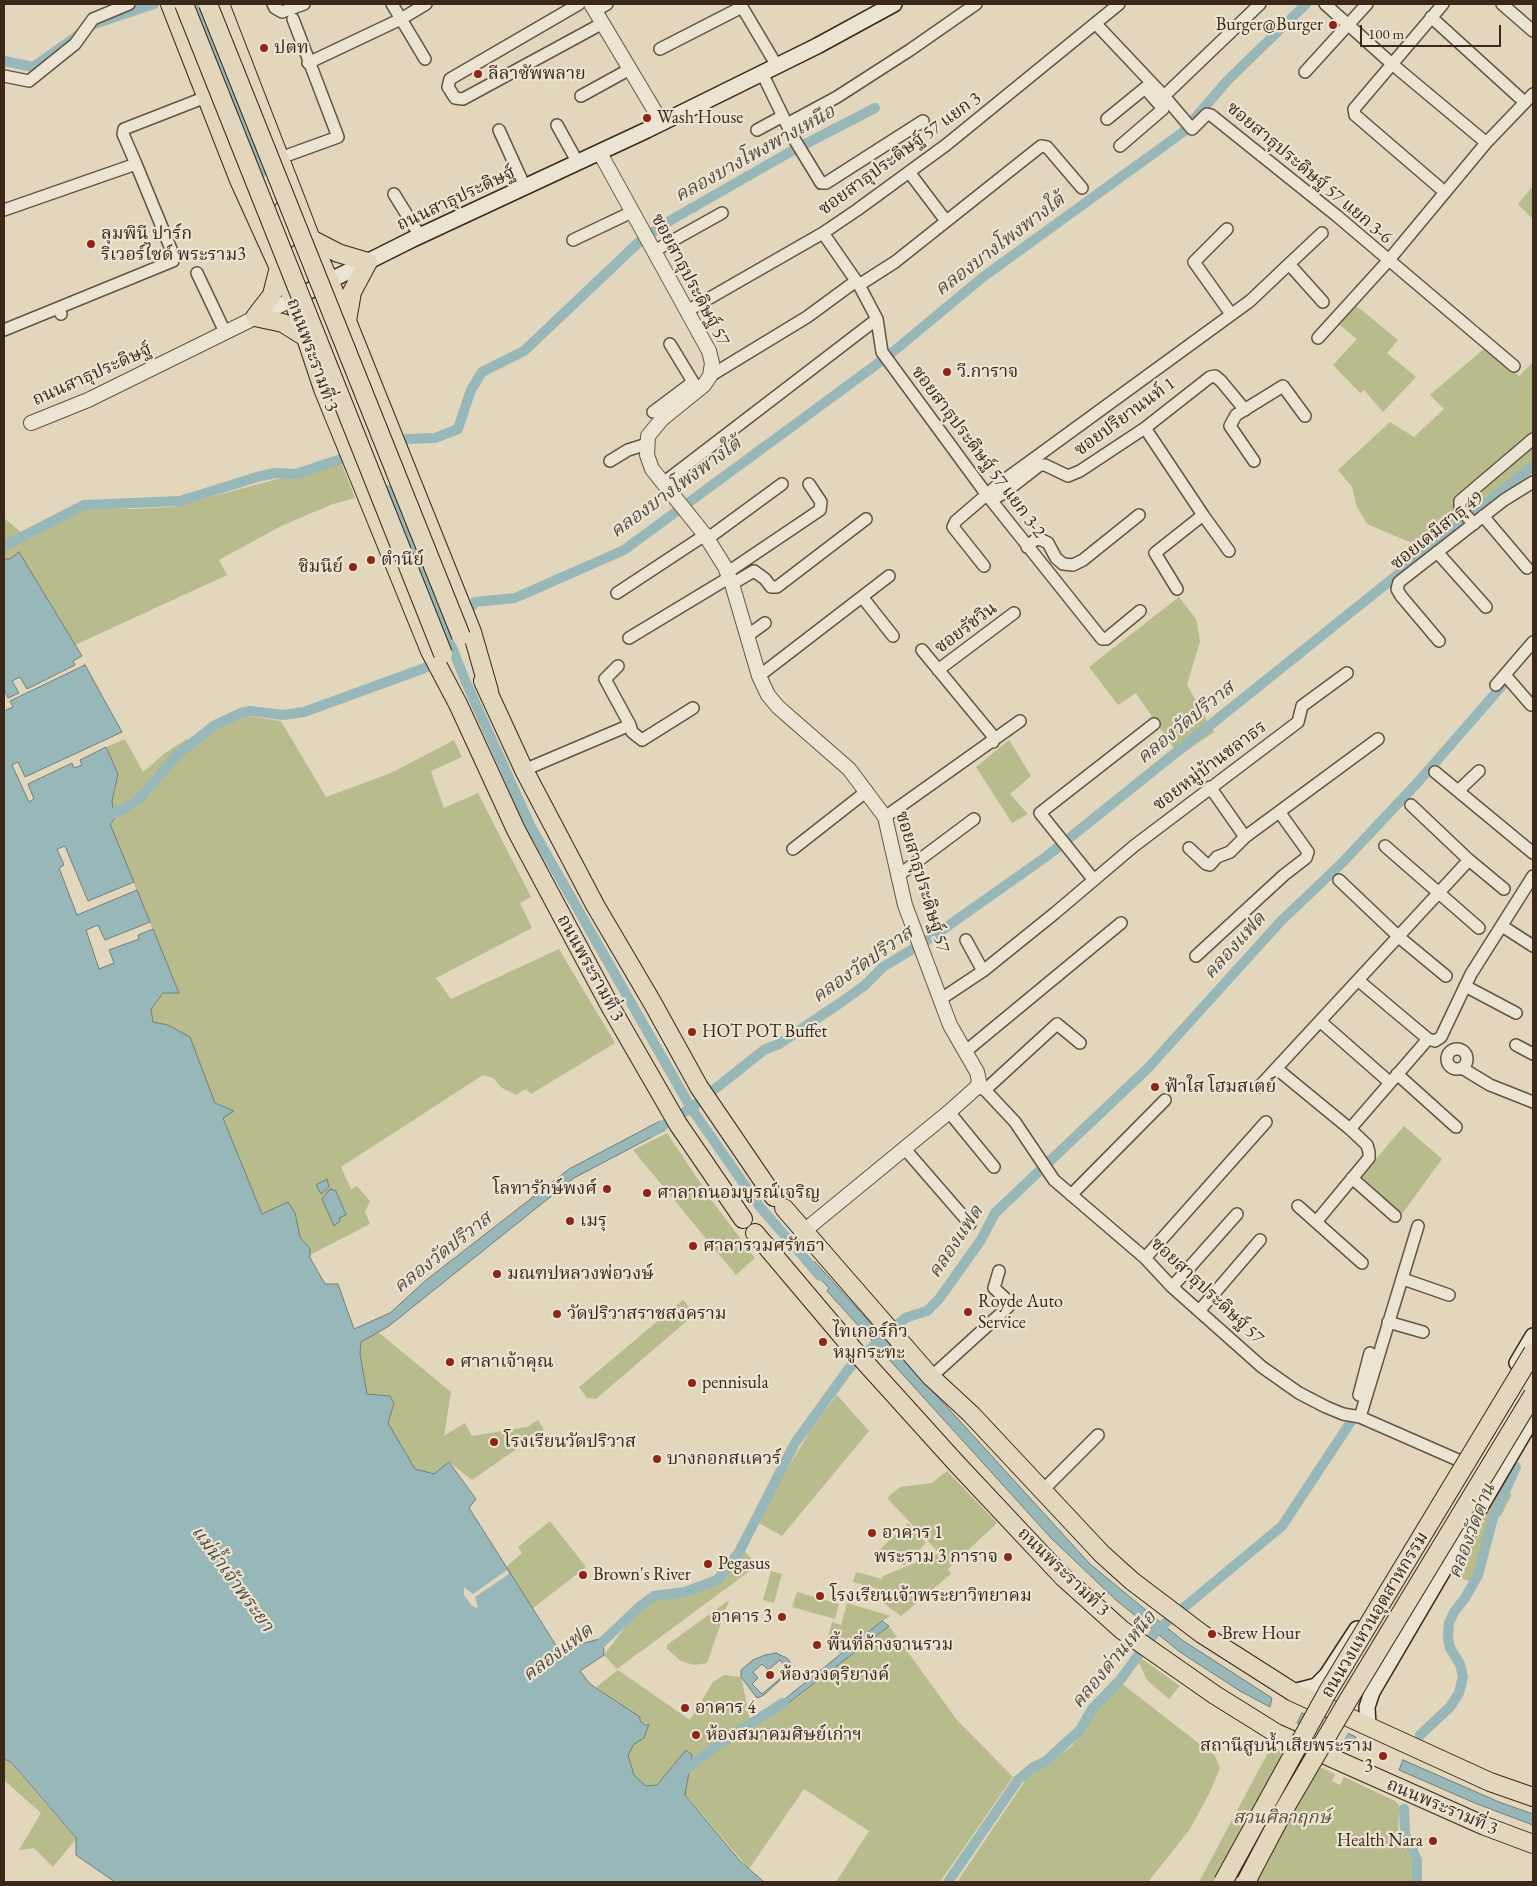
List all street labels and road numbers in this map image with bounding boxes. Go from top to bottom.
street label: ซอยสาธุประดิษฐ์ 57 แยก 3 [814,88,986,220]
street label: ซอยสาธุประดิษฐ์ 57 แยก 3-6 [1222,97,1396,249]
street label: ถนนสาธุประดิษฐ์ [393,162,519,236]
street label: ซอยสาธุประดิษฐ์ 57 [646,210,734,350]
street label: ถนนพระรามที่ 3 [282,295,342,415]
street label: ถนนสาธุประดิษฐ์ [29,339,155,411]
street label: ซอยสาธุประดิษฐ์ 57 แยก 3-2 [906,362,1050,542]
street label: ซอยปริยานนท์ 1 [1070,373,1180,461]
street label: ซอยเดมีสาธุ 49 [1386,487,1488,575]
street label: ซอยรัชวิน [930,597,1002,659]
street label: ซอยหมู่บ้านชลาธร [1149,716,1271,816]
street label: ซอยสาธุประดิษฐ์ 57 [890,809,954,955]
street label: ถนนพระรามที่ 3 [552,911,628,1025]
street label: ซอยสาธุประดิษฐ์ 57 [1146,1233,1268,1349]
street label: ถนนพระรามที่ 3 [1013,1523,1113,1621]
street label: ถนนวงแหวนอุตสาหกรรม [1317,1528,1433,1702]
street label: ถนนพระรามที่ 3 [1383,1774,1501,1840]

